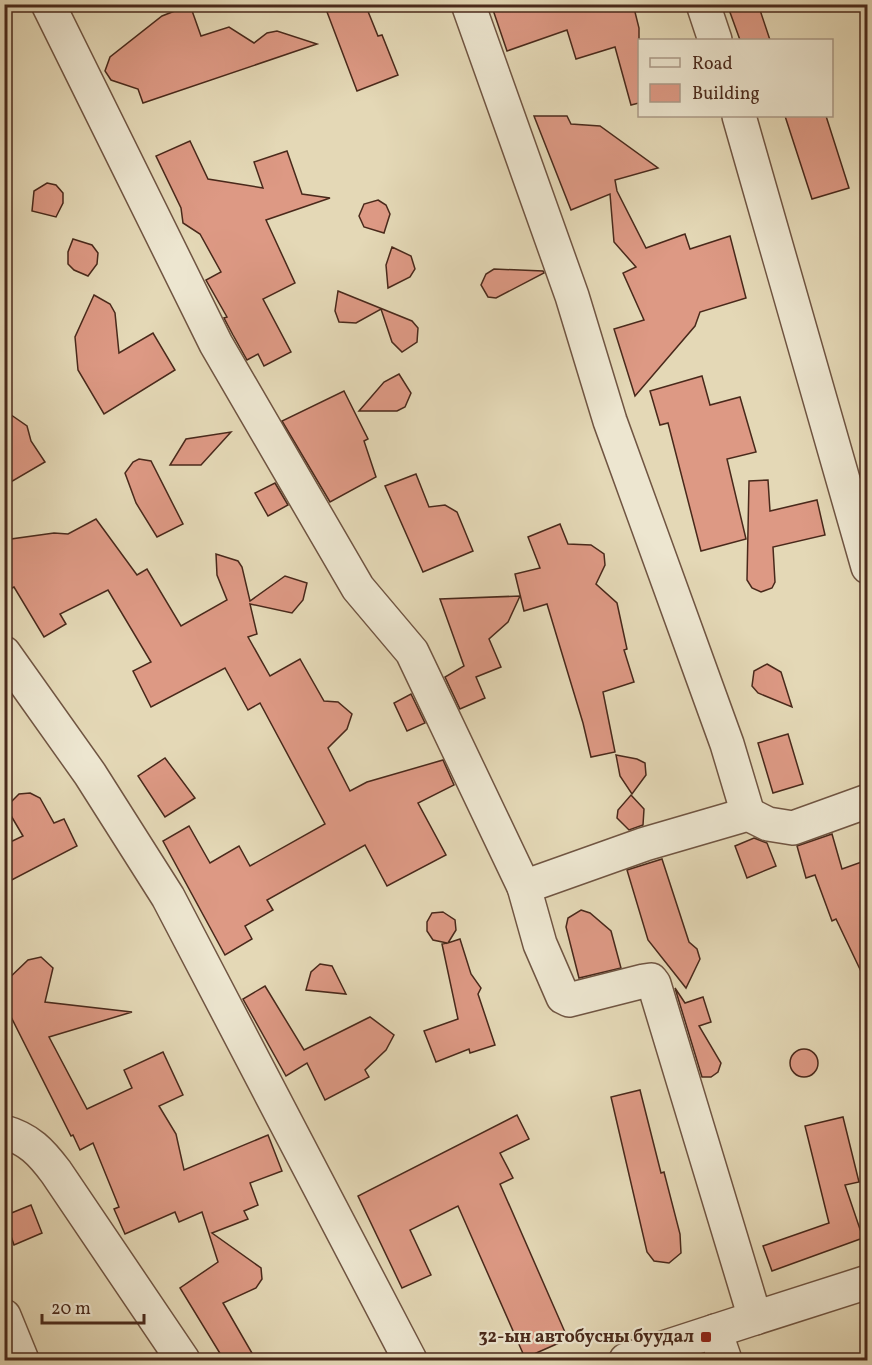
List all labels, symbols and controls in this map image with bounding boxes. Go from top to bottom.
legend [638,39,833,117]
text: Road [692,52,733,77]
text: Building [692,82,760,107]
scale bar [42,1287,144,1325]
text: 20 m [51,1297,91,1322]
place label: 32-ын автобусны буудал [478,1325,694,1350]
marker: 32-ын автобусны буудал [699,1330,713,1344]

